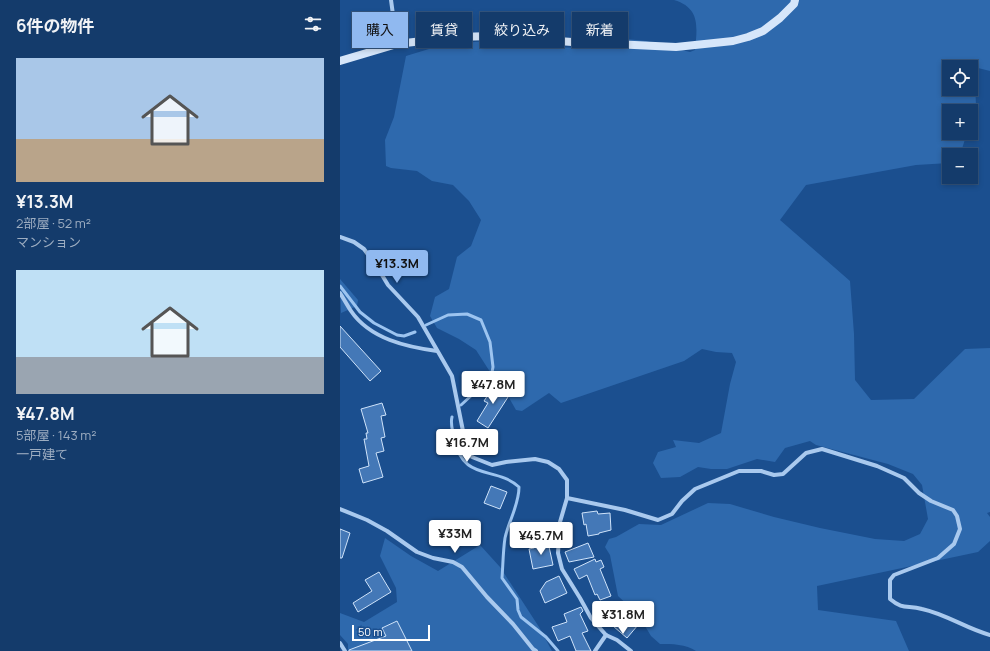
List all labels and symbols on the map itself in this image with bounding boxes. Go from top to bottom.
pin: ¥13.3M [364,250,430,284]
pin: ¥47.8M [460,371,526,405]
pin: ¥16.7M [434,429,500,463]
pin: ¥33M [431,520,479,554]
pin: ¥45.7M [508,522,574,556]
pin: ¥31.8M [590,601,656,635]
scale bar [352,623,430,642]

